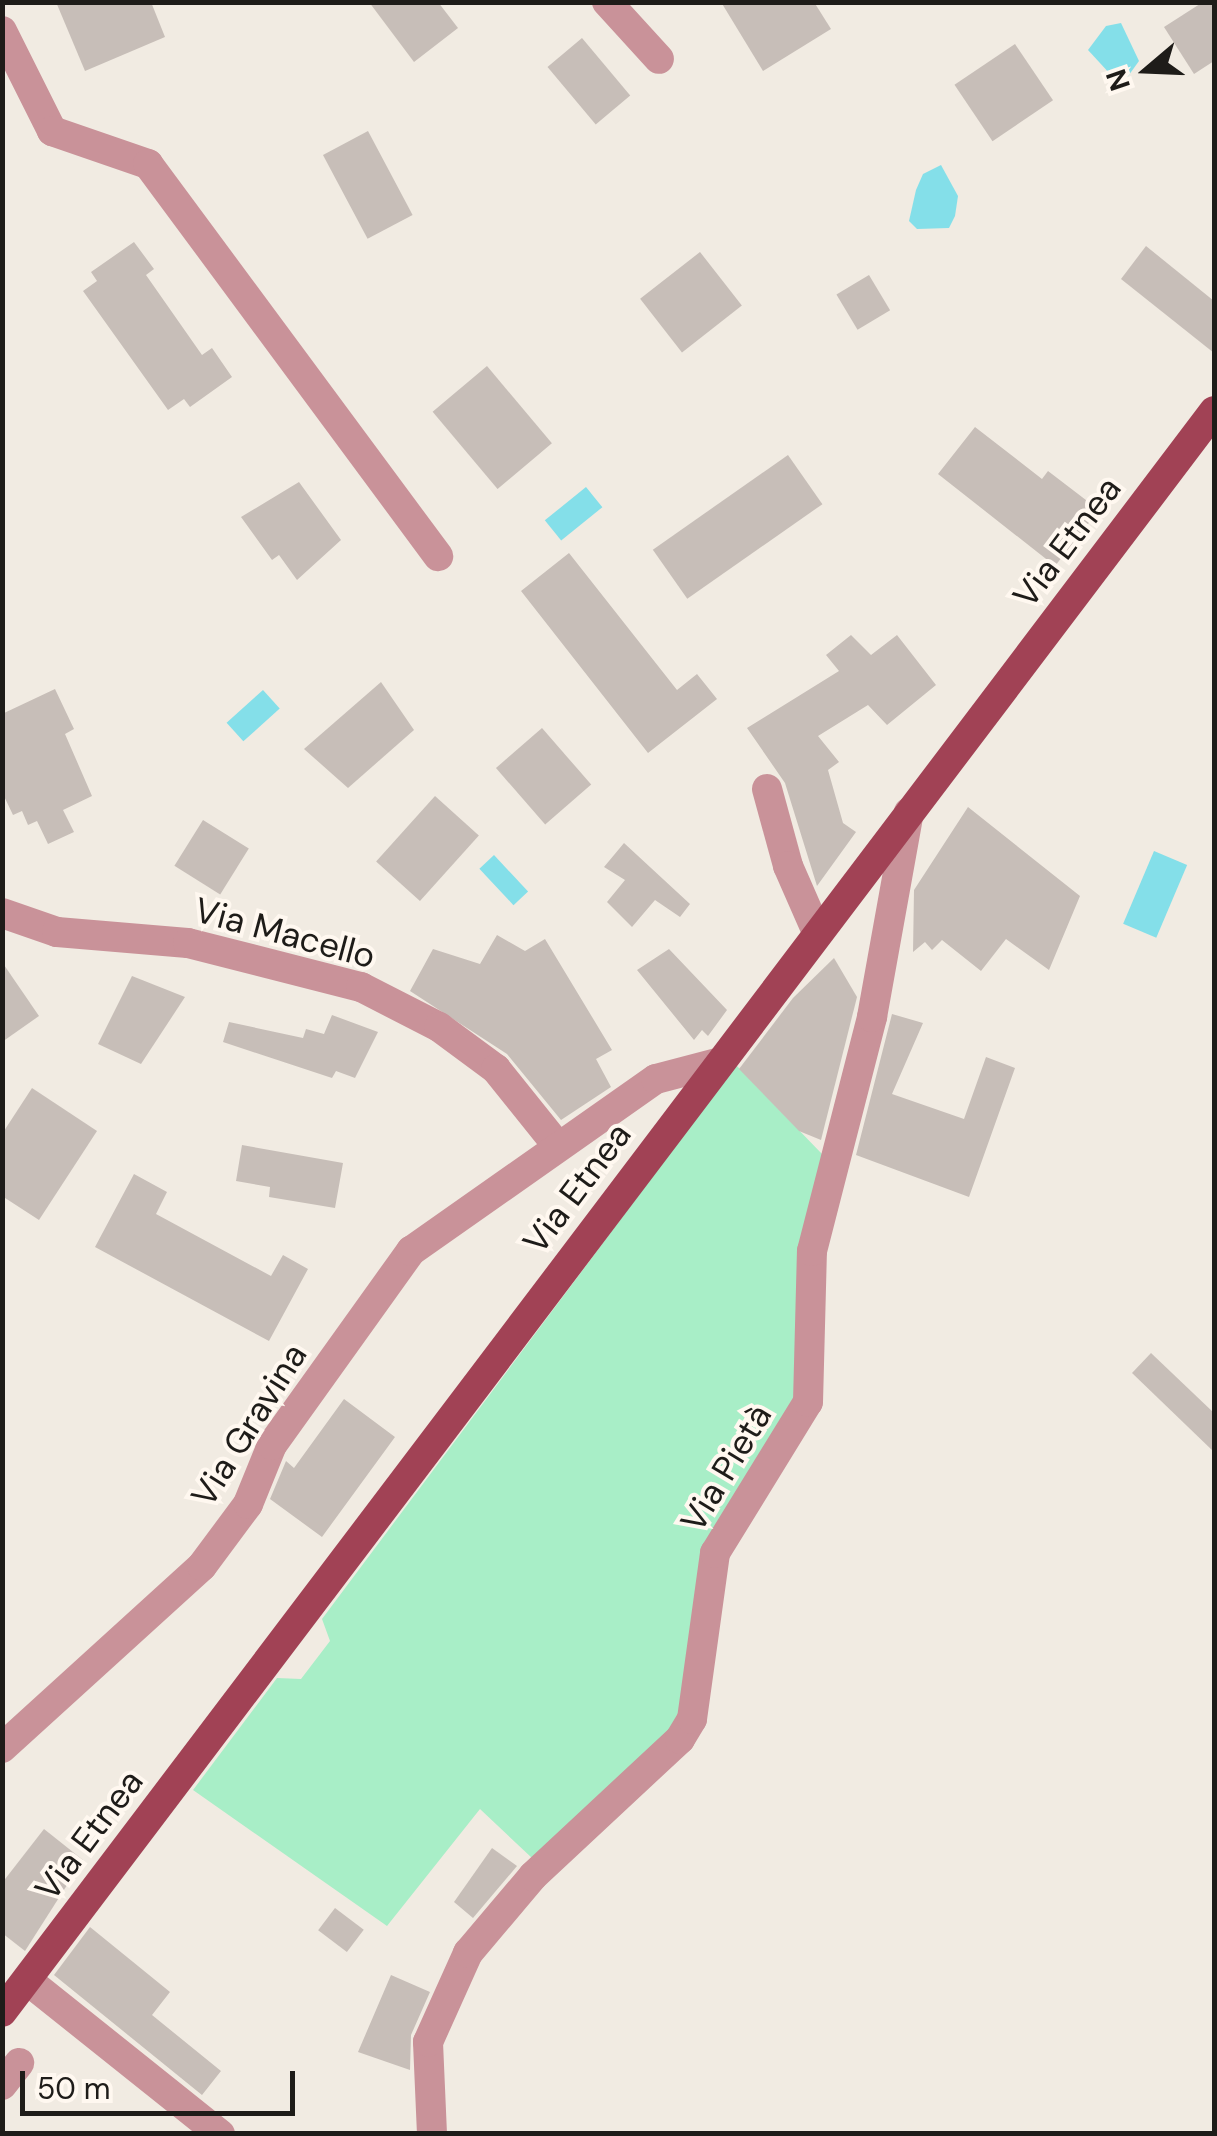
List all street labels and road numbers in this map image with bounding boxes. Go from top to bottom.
street label: Via Etnea [1004,468,1130,616]
street label: Via Macello [190,889,380,977]
street label: Via Etnea [514,1114,640,1262]
street label: Via Gravina [182,1336,316,1514]
street label: Via Pietà [672,1397,780,1539]
street label: Via Etnea [26,1761,152,1909]

